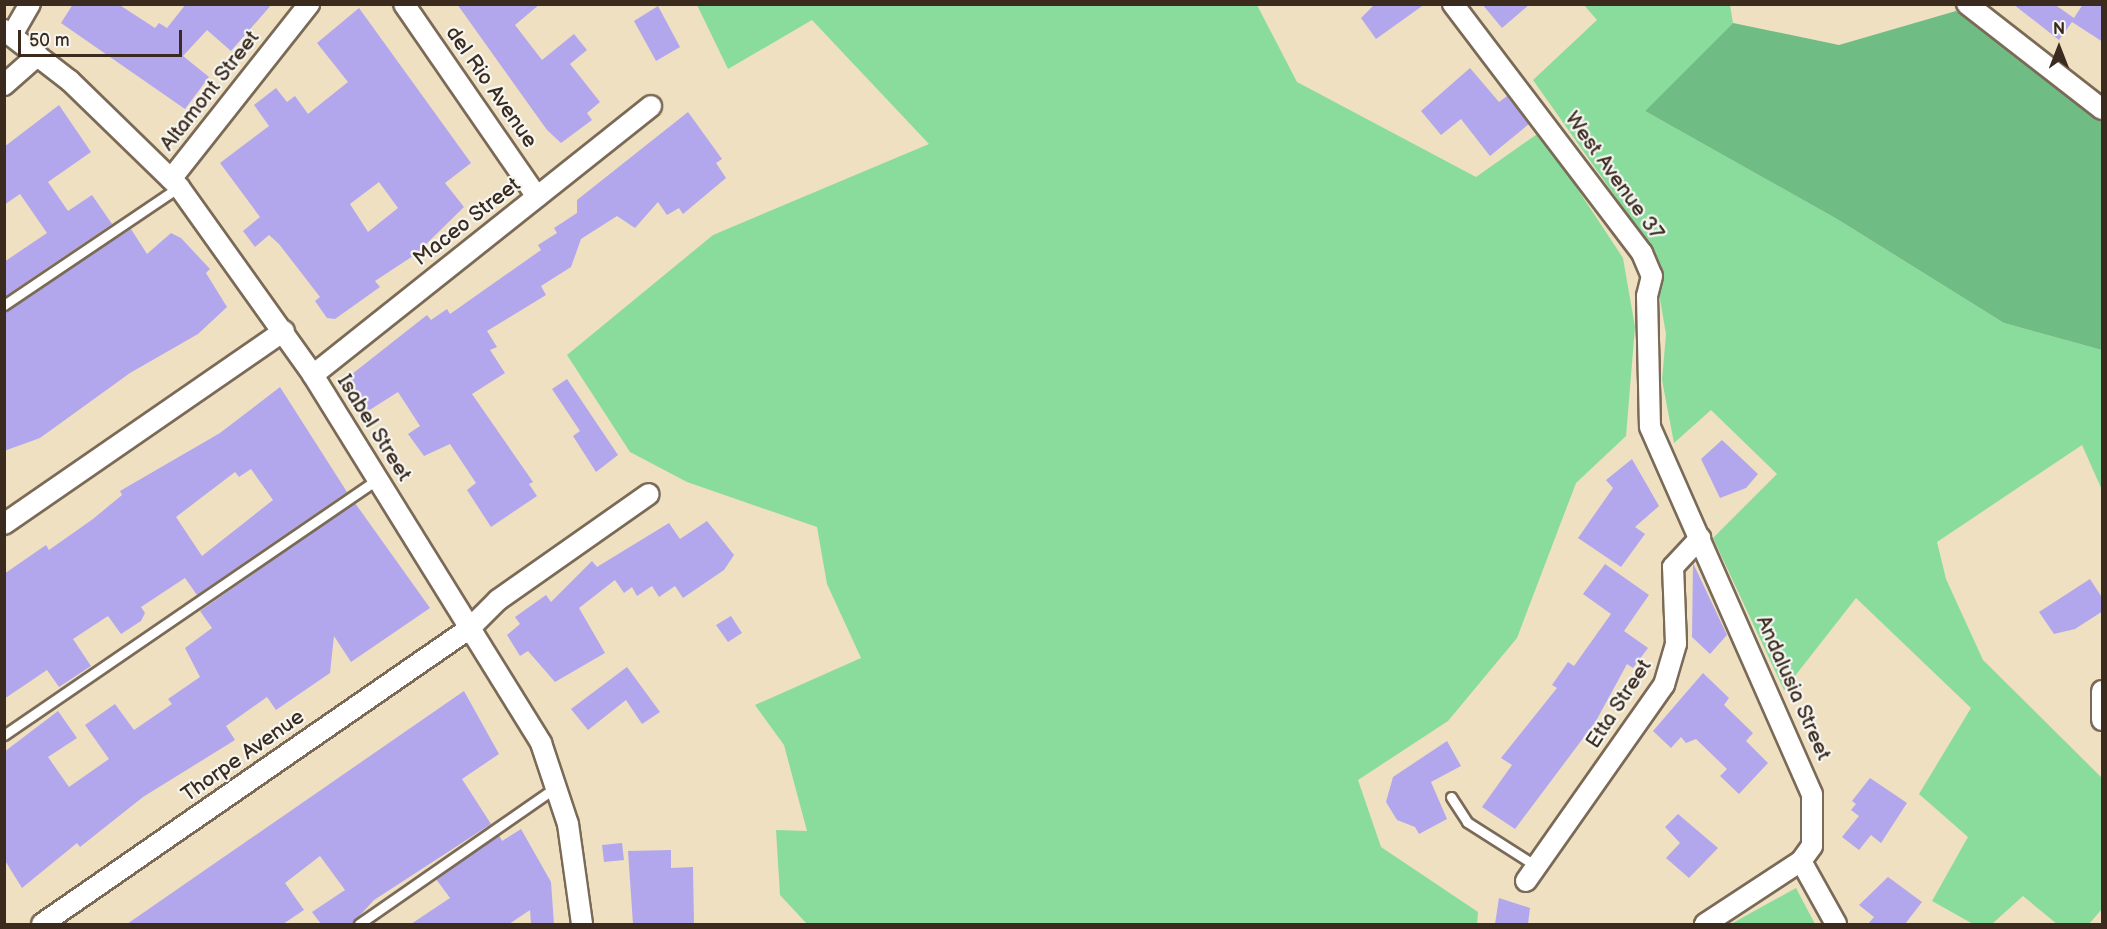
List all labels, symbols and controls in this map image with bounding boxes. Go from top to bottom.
scale bar [21,18,184,56]
north arrow [2029,18,2089,78]
text: N [2053,20,2065,39]
street label: del Rio Avenue [440,21,542,153]
street label: Altamont Street [155,26,265,156]
text: 50 m [29,30,70,51]
street label: West Avenue 37 [1559,107,1669,245]
street label: Maceo Street [408,172,526,272]
street label: Isabel Street [331,370,417,486]
street label: Andalusia Street [1750,612,1836,764]
street label: Etta Street [1581,655,1657,753]
street label: Thorpe Avenue [177,704,309,808]

